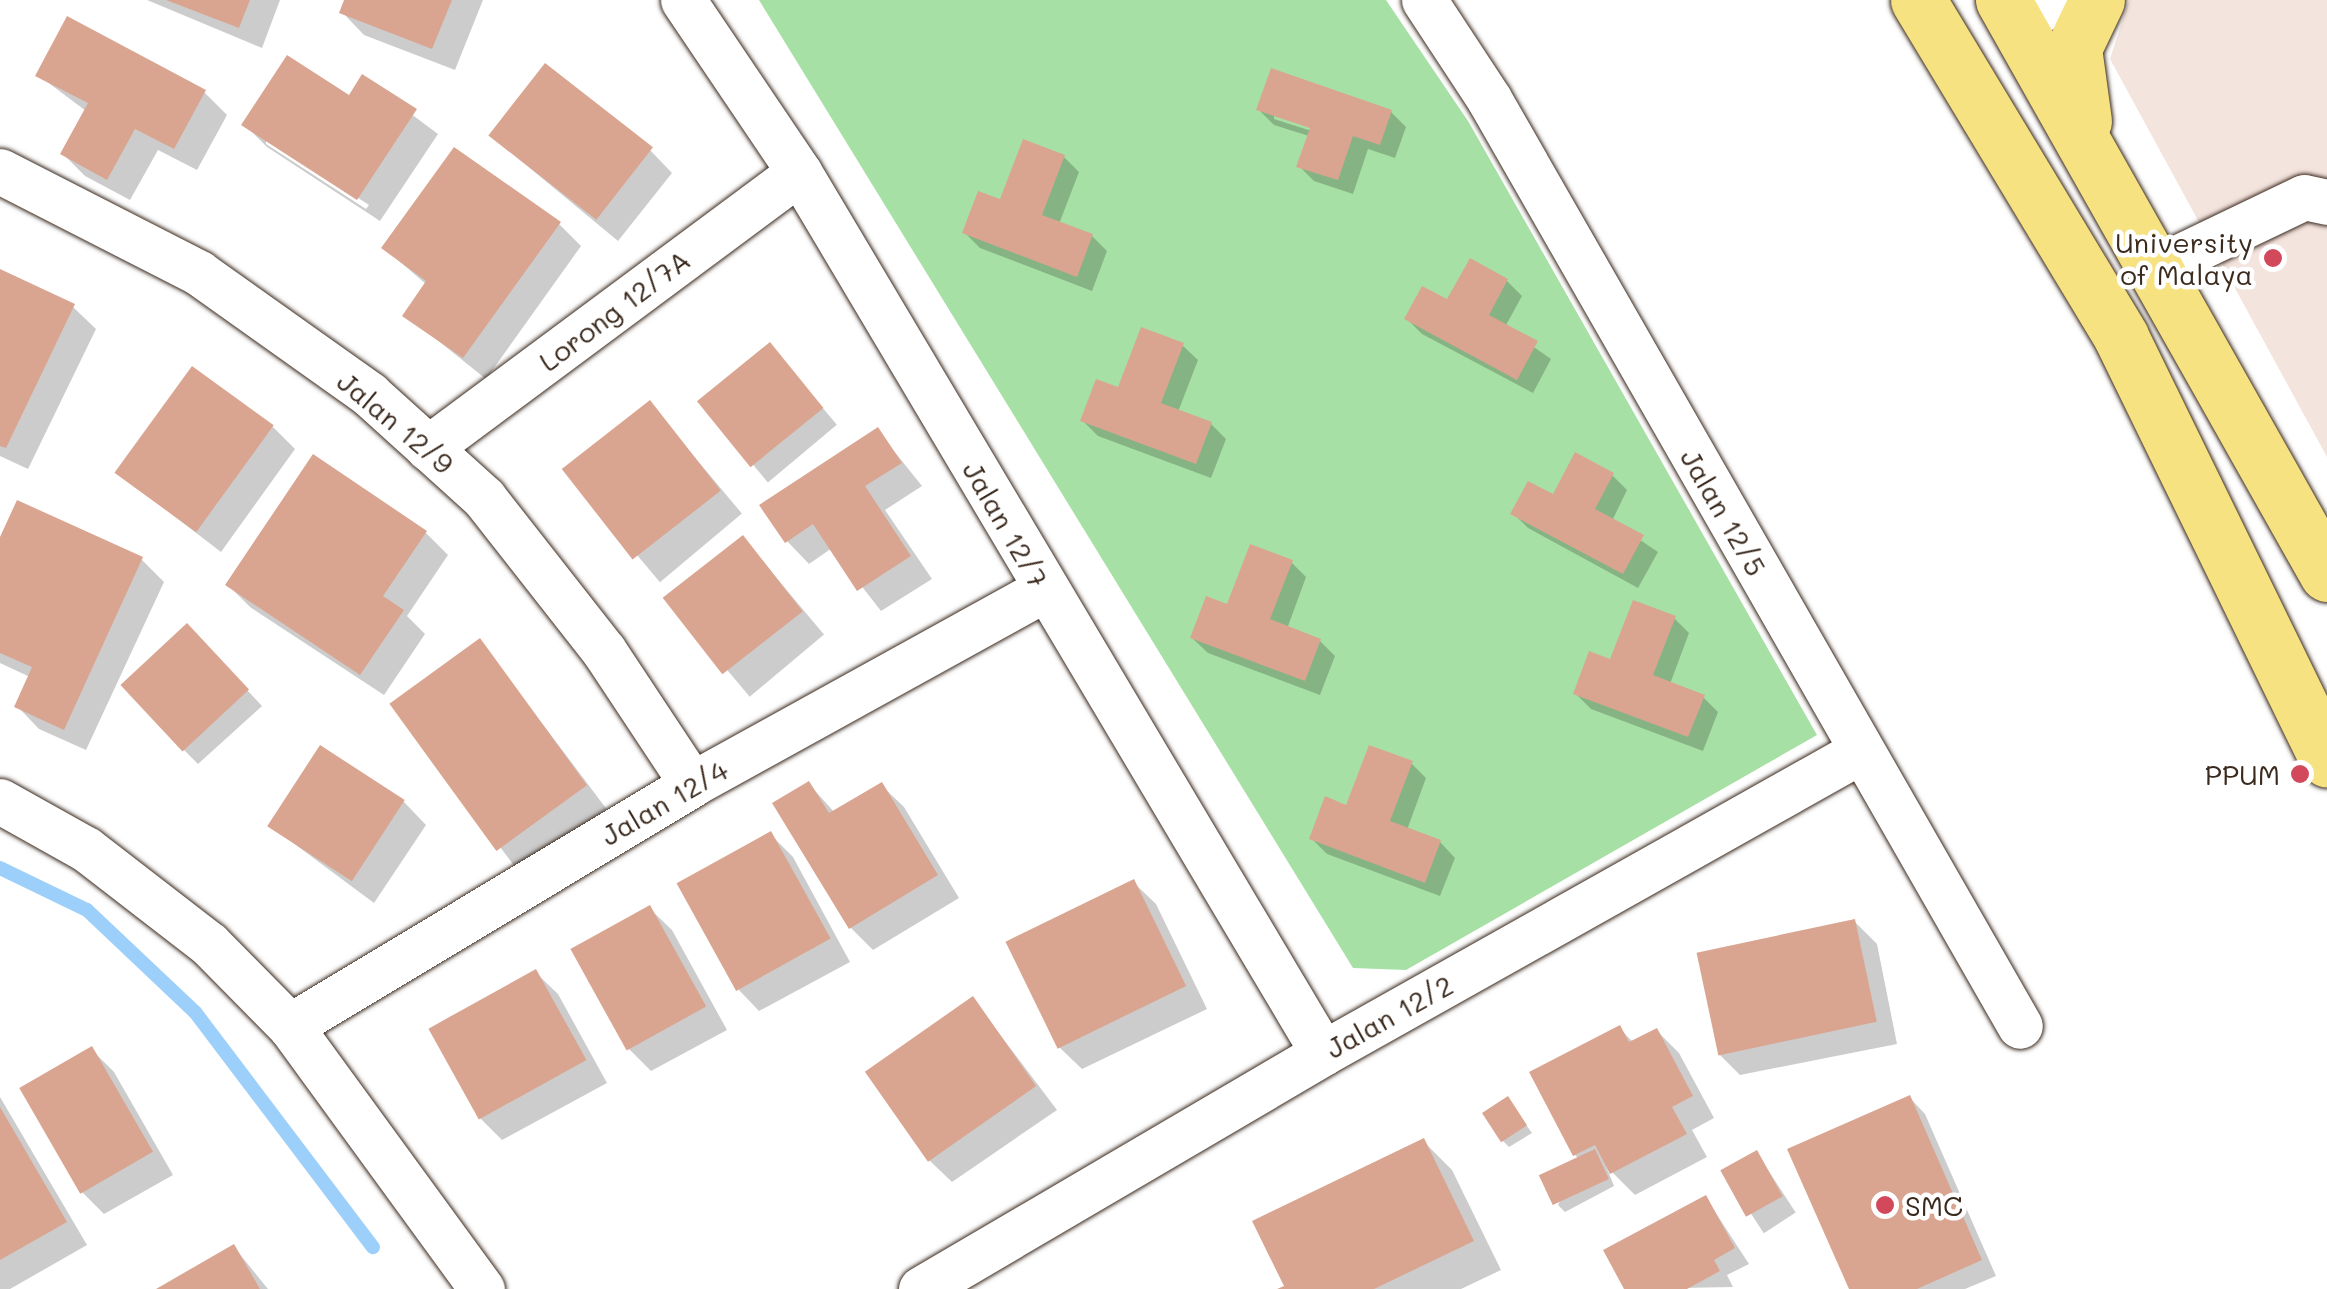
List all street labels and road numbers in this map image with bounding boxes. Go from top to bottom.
street label: Lorong 12/7A [532,242,696,378]
street label: Jalan 12/9 [331,364,461,480]
street label: Jalan 12/5 [1674,443,1774,581]
street label: Jalan 12/7 [956,455,1056,593]
street label: Jalan 12/4 [595,752,733,852]
street label: Jalan 12/2 [1320,967,1458,1065]

